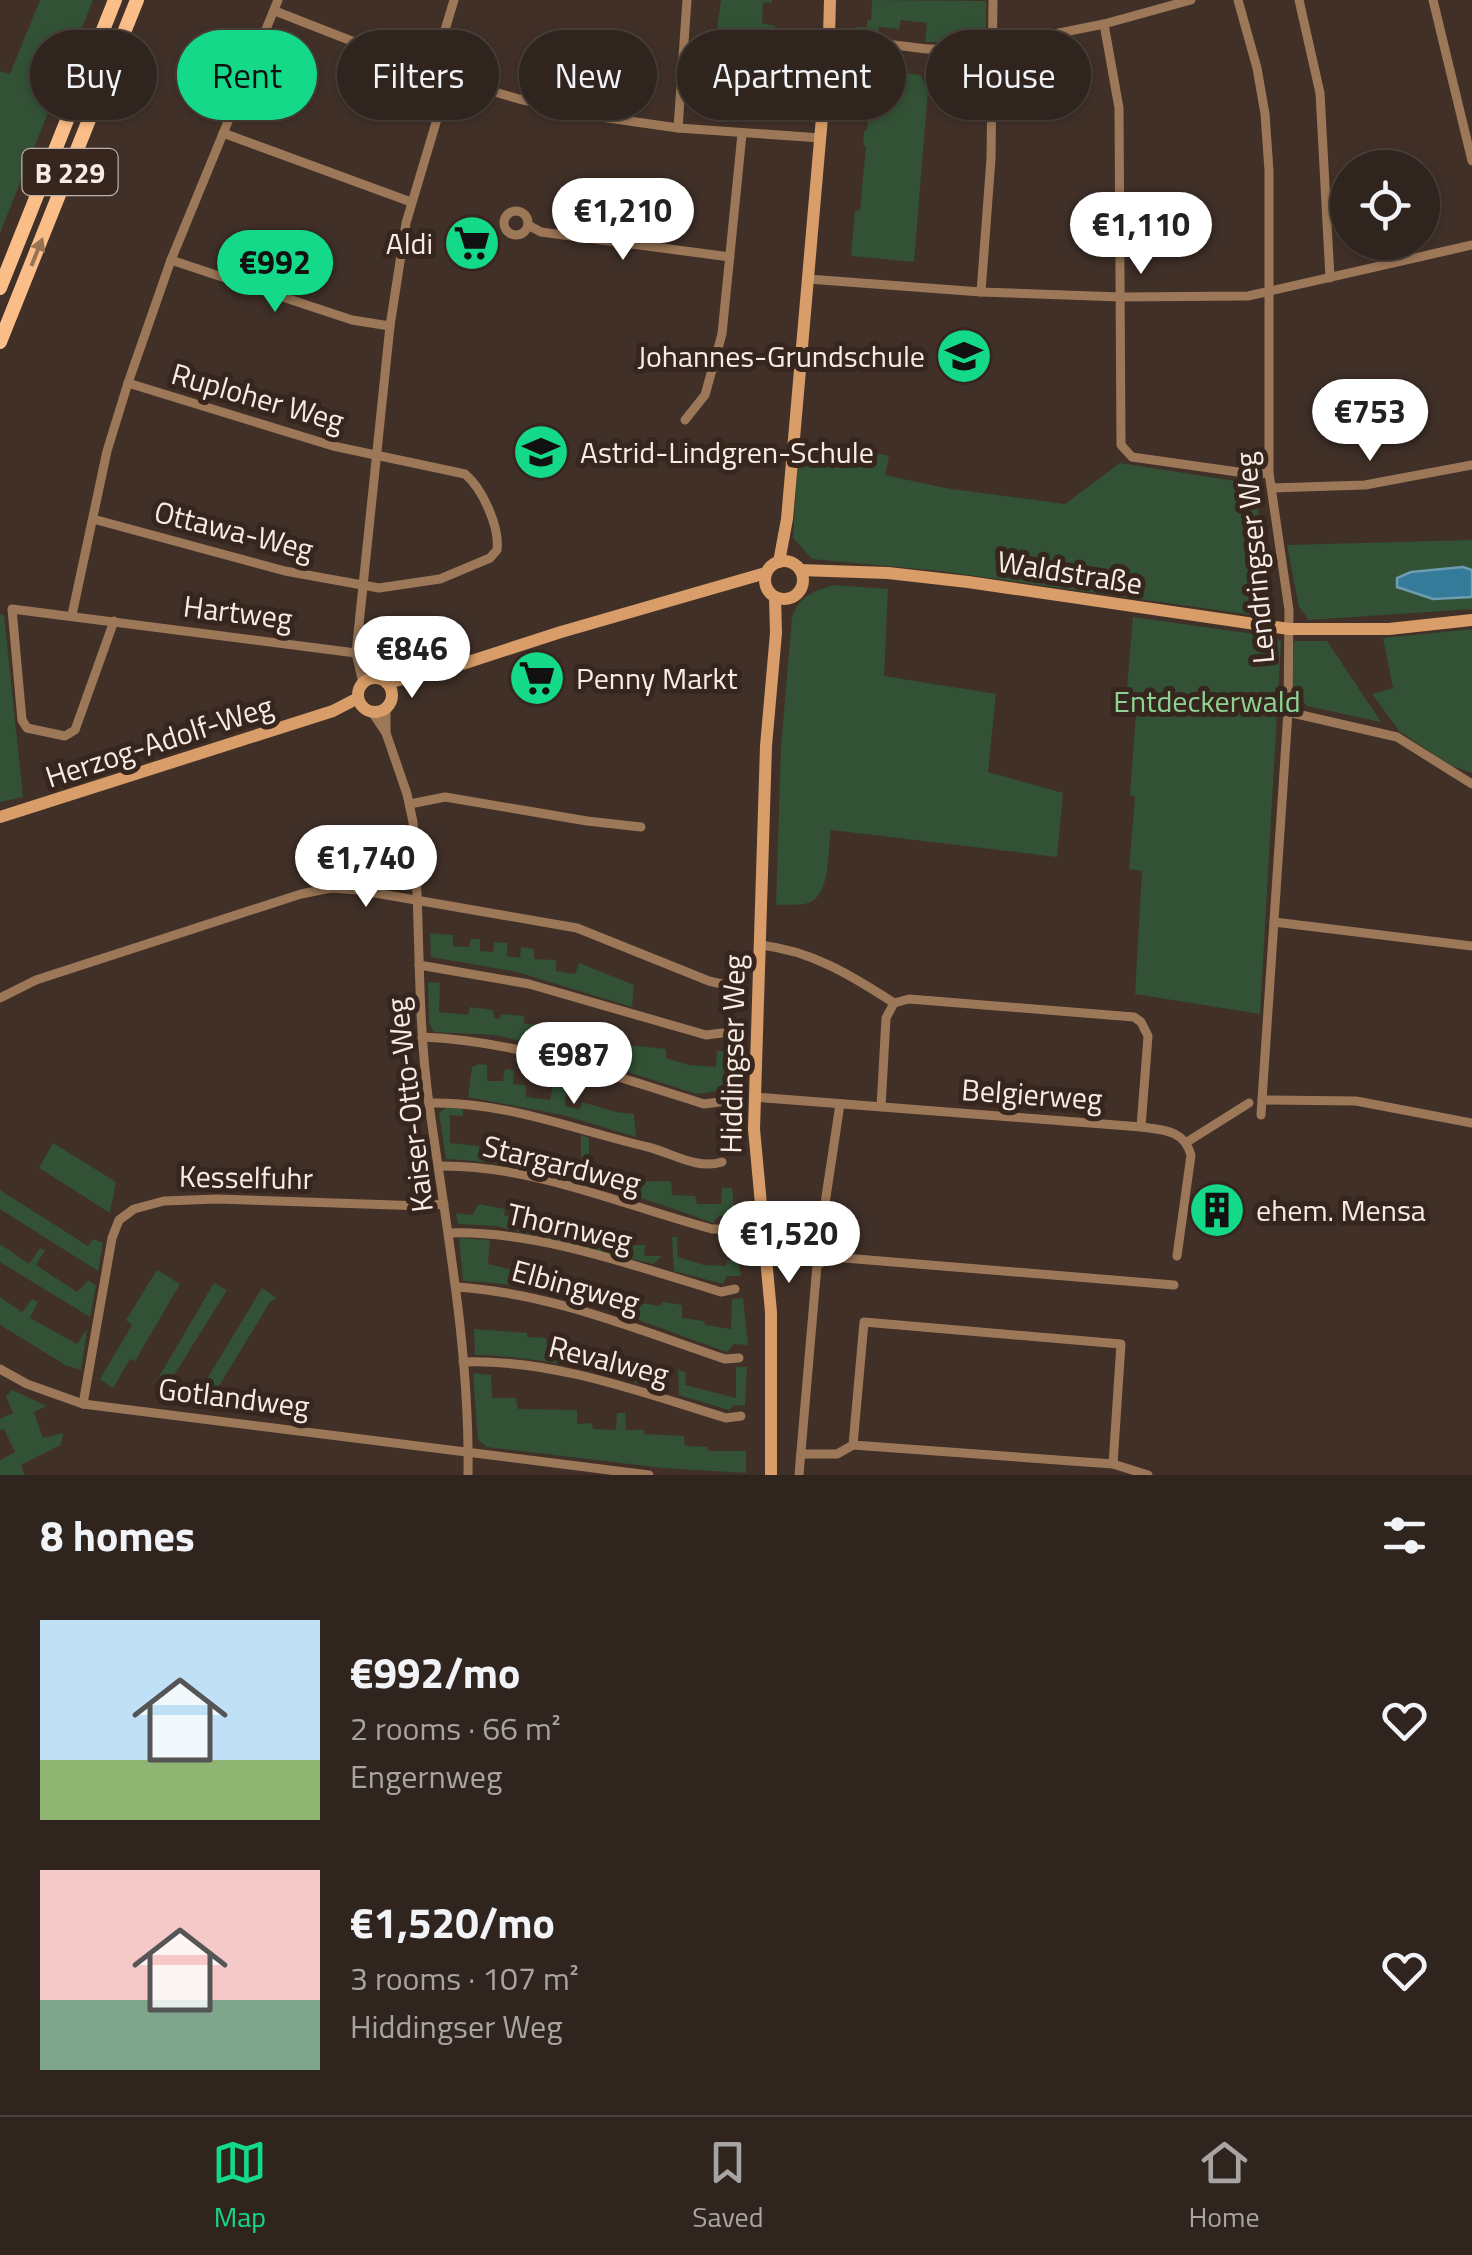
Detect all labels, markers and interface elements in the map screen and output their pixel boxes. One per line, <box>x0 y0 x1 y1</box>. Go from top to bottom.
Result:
chip: Buy <box>30 30 157 120</box>
chip: Rent <box>177 30 317 120</box>
chip: Filters <box>337 30 499 120</box>
chip: New <box>519 30 657 120</box>
chip: Apartment <box>677 30 906 120</box>
chip: House <box>926 30 1091 120</box>
road number: B 229 <box>22 149 118 195</box>
map controls <box>1330 150 1440 260</box>
button: locate <box>1330 150 1440 260</box>
pin: €1,210 <box>542 178 704 263</box>
text: €1,210 <box>574 186 672 234</box>
pin: €1,110 <box>1060 192 1222 277</box>
text: €1,110 <box>1092 200 1190 248</box>
supermarket icon: Aldi <box>442 213 502 273</box>
place label: Aldi <box>386 220 433 266</box>
pin: €992 <box>216 230 334 315</box>
one-way arrow <box>29 237 45 267</box>
text: €992 <box>239 238 311 286</box>
school or university icon: Johannes-Grundschule <box>934 326 994 386</box>
place label: Johannes-Grundschule <box>637 333 925 379</box>
street label: Ruploher Weg <box>166 350 350 444</box>
pin: €753 <box>1311 379 1429 464</box>
text: €753 <box>1334 387 1406 435</box>
school or university icon: Astrid-Lindgren-Schule <box>511 422 571 482</box>
place label: Astrid-Lindgren-Schule <box>580 429 874 475</box>
street label: Lendringser Weg <box>1222 450 1286 666</box>
street label: Ottawa-Weg <box>149 488 319 572</box>
street label: Waldstraße <box>994 538 1146 606</box>
street label: Hartweg <box>181 583 295 641</box>
pin: €846 <box>353 616 471 701</box>
text: €846 <box>376 624 448 672</box>
supermarket icon: Penny Markt <box>507 648 567 708</box>
place label: Penny Markt <box>576 655 738 701</box>
park label: Entdeckerwald <box>1113 678 1301 724</box>
street label: Herzog-Adolf-Weg <box>39 682 279 800</box>
pin: €1,740 <box>285 825 447 910</box>
text: €1,740 <box>317 833 415 881</box>
street label: Hiddingser Weg <box>707 954 757 1154</box>
street label: Kaiser-Otto-Weg <box>373 995 445 1215</box>
pin: €987 <box>515 1022 633 1107</box>
text: €987 <box>538 1030 610 1078</box>
street label: Belgierweg <box>960 1066 1104 1122</box>
street label: Stargardweg <box>478 1122 646 1206</box>
street label: Kesselfuhr <box>179 1153 313 1201</box>
building icon: ehem. Mensa <box>1187 1180 1247 1240</box>
place label: ehem. Mensa <box>1256 1187 1426 1233</box>
street label: Thornweg <box>503 1190 637 1264</box>
pin: €1,520 <box>708 1201 870 1286</box>
text: €1,520 <box>740 1209 838 1257</box>
street label: Elbingweg <box>507 1247 645 1325</box>
street label: Revalweg <box>544 1323 674 1397</box>
street label: Gotlandweg <box>156 1365 312 1429</box>
text: 8 homes <box>40 1503 195 1567</box>
icon: filters <box>1377 1508 1432 1563</box>
text: €992/mo <box>350 1640 520 1704</box>
icon: home <box>120 1660 240 1780</box>
icon: heart <box>1377 1693 1432 1748</box>
text: 2 rooms · 66 m² <box>350 1704 561 1752</box>
text: Engernweg <box>350 1752 502 1800</box>
text: €1,520/mo <box>350 1890 555 1954</box>
icon: home <box>120 1910 240 2030</box>
icon: heart <box>1377 1943 1432 1998</box>
text: 3 rooms · 107 m² <box>350 1954 579 2002</box>
text: Hiddingser Weg <box>350 2002 563 2050</box>
tab: Map <box>212 2135 267 2238</box>
tab: Saved <box>692 2135 764 2238</box>
tab: Home <box>1188 2135 1260 2238</box>

